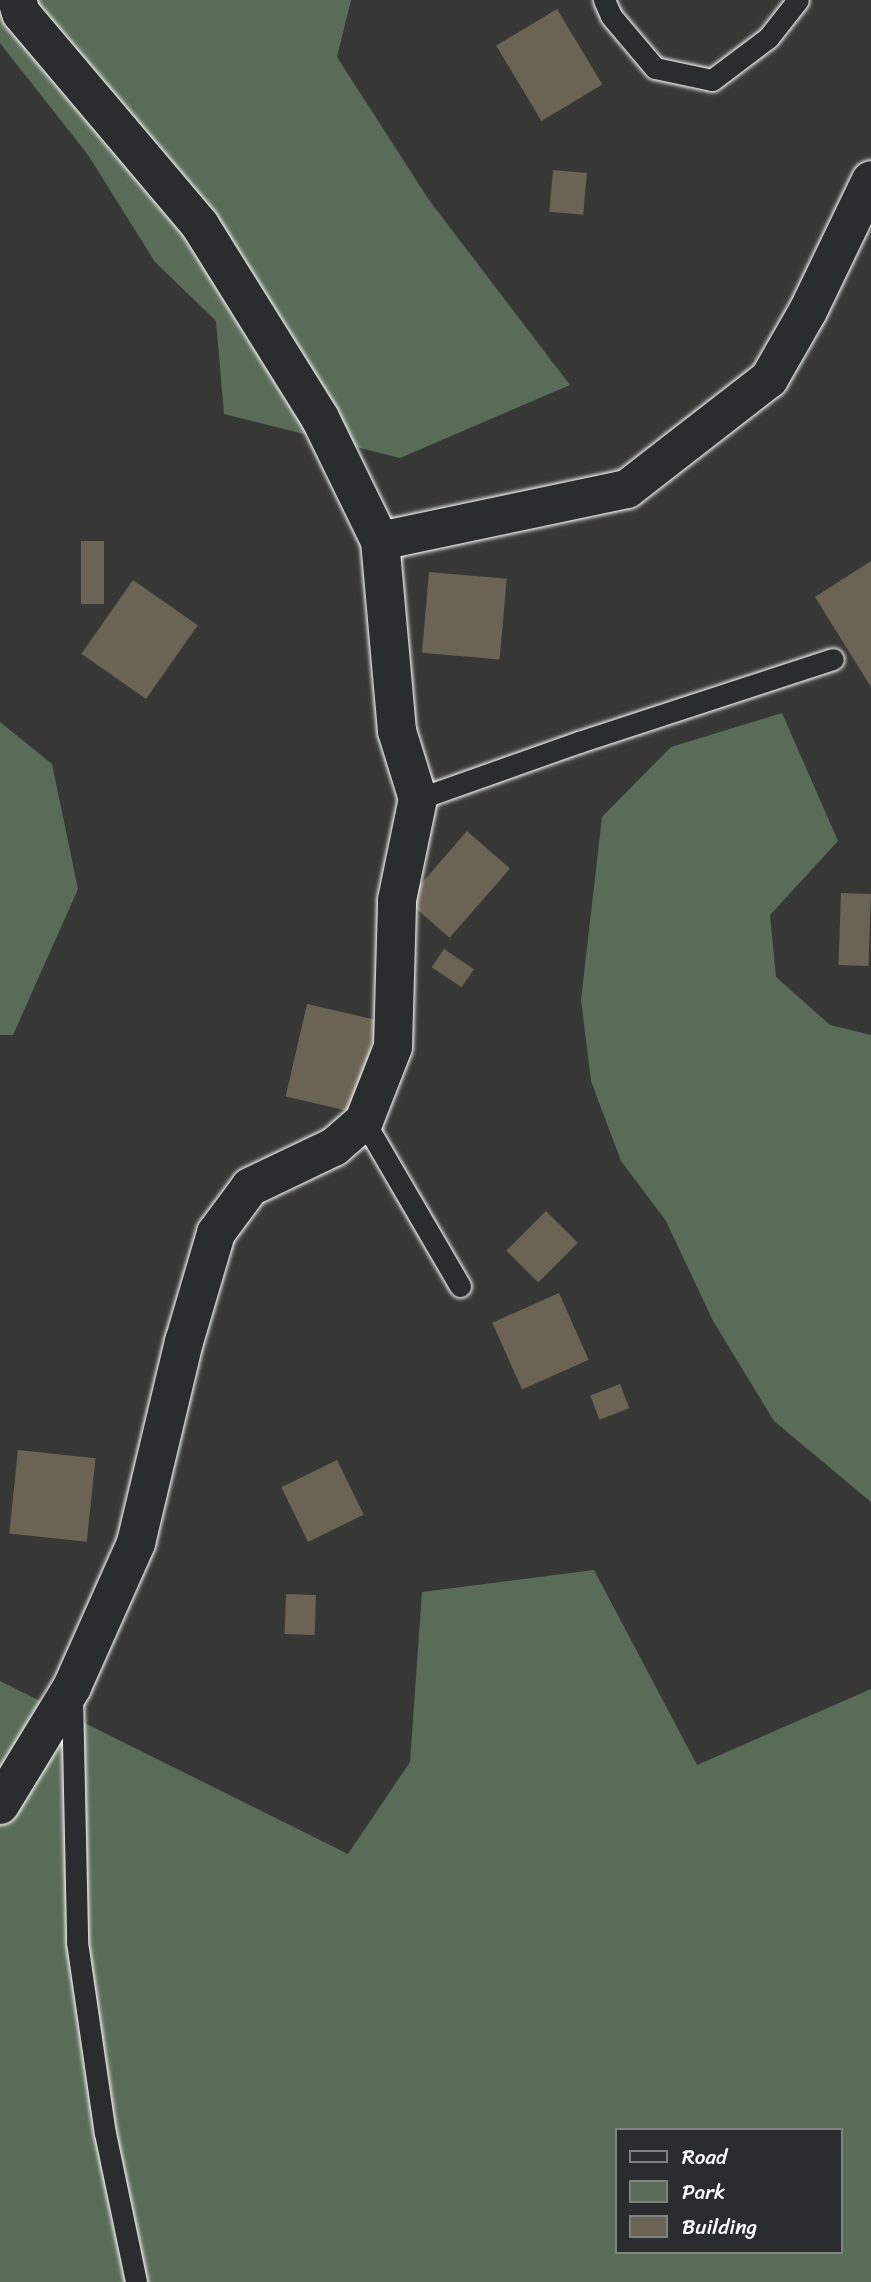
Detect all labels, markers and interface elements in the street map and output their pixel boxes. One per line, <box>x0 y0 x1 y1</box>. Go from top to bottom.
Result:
legend <box>616 2128 843 2254</box>
text: Road <box>682 2138 727 2176</box>
text: Park <box>682 2173 725 2211</box>
text: Building <box>682 2208 757 2246</box>

